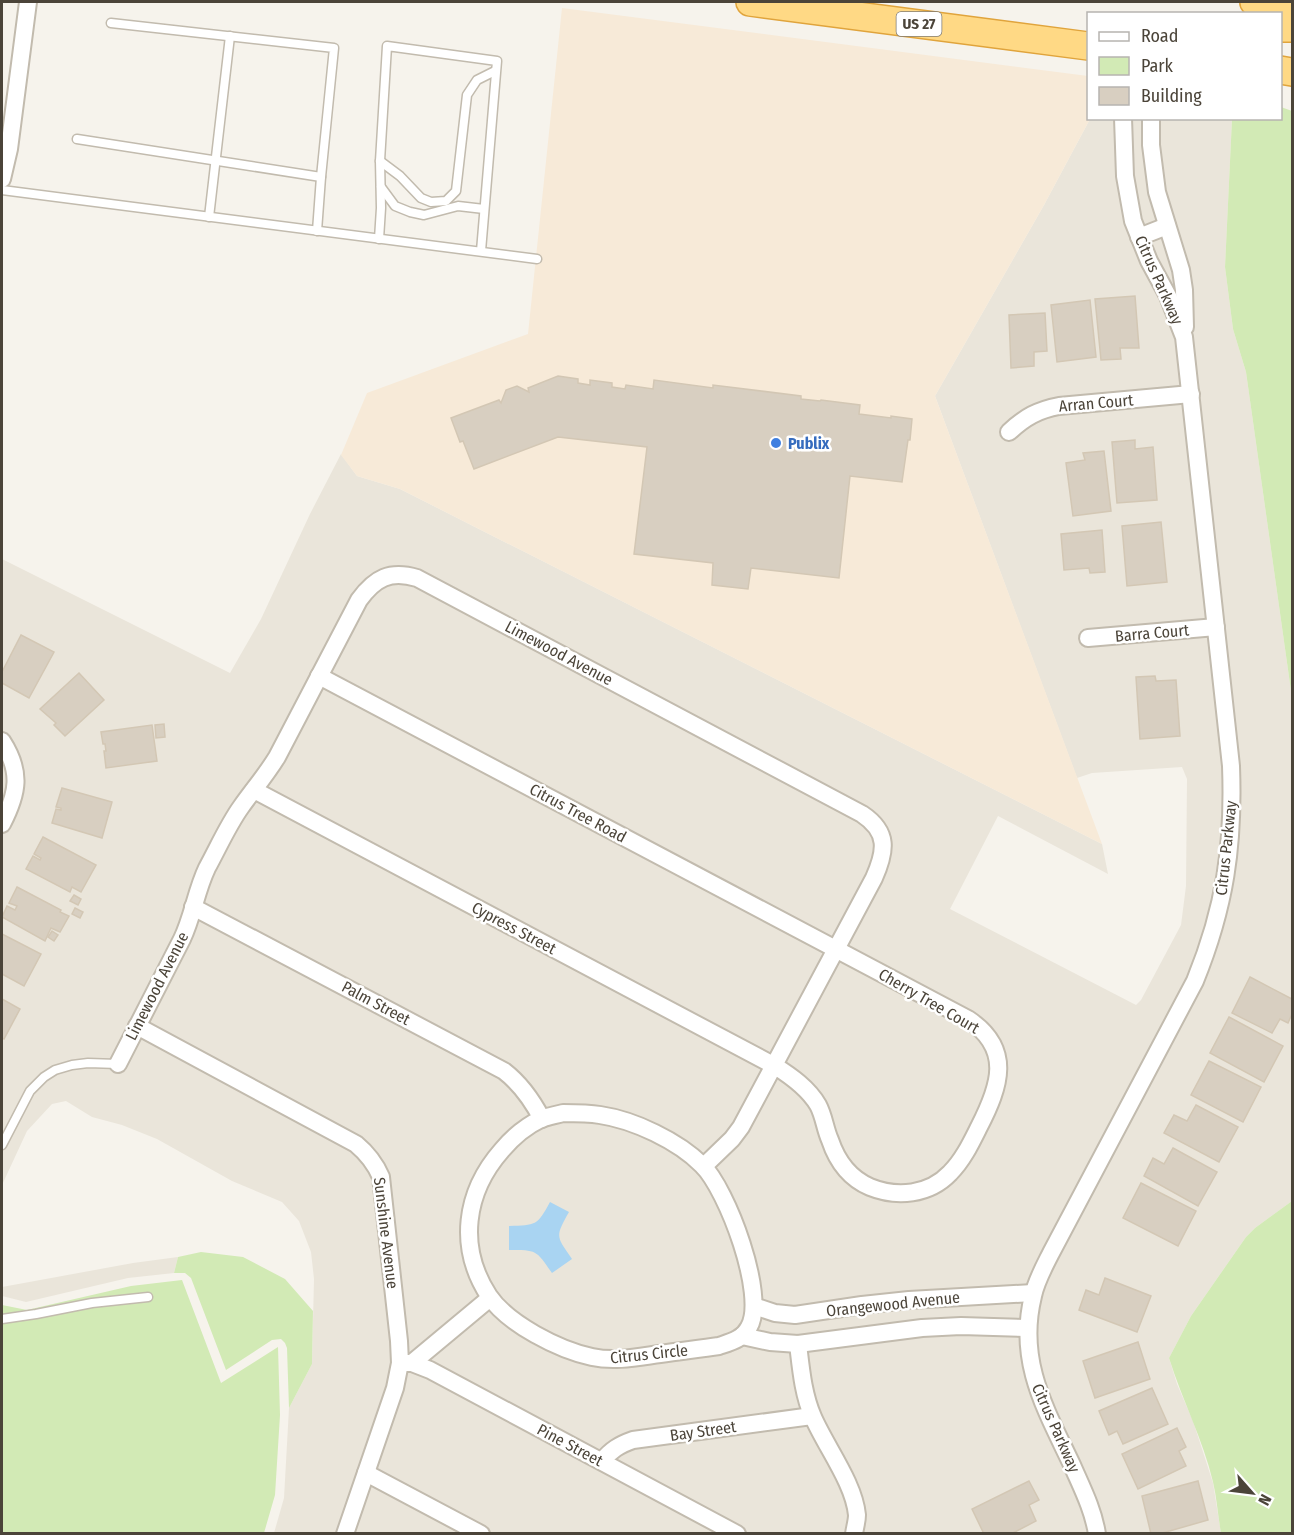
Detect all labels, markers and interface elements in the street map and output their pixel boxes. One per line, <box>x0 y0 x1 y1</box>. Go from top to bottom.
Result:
road number: US 27 <box>896 12 942 36</box>
legend <box>1087 12 1282 120</box>
text: Road <box>1141 25 1178 47</box>
text: Park <box>1141 55 1174 77</box>
text: Building <box>1141 85 1202 107</box>
street label: Citrus Parkway <box>1131 233 1187 328</box>
street label: Arran Court <box>1058 390 1135 416</box>
place label: Publix <box>788 434 830 453</box>
marker: Publix <box>769 436 783 450</box>
street label: Limewood Avenue <box>502 617 616 689</box>
street label: Barra Court <box>1114 620 1191 646</box>
street label: Citrus Tree Road <box>526 780 630 846</box>
street label: Citrus Parkway <box>1212 799 1241 896</box>
street label: Cypress Street <box>469 898 560 958</box>
street label: Limewood Avenue <box>122 929 193 1043</box>
street label: Cherry Tree Court <box>875 964 984 1038</box>
street label: Palm Street <box>338 977 414 1029</box>
street label: Sunshine Avenue <box>370 1176 402 1290</box>
street label: Orangewood Avenue <box>825 1288 961 1320</box>
street label: Citrus Circle <box>609 1340 689 1368</box>
street label: Citrus Parkway <box>1028 1381 1084 1476</box>
street label: Bay Street <box>669 1417 738 1445</box>
street label: Pine Street <box>534 1420 607 1471</box>
north arrow <box>1222 1463 1282 1523</box>
text: N <box>1254 1491 1275 1509</box>

